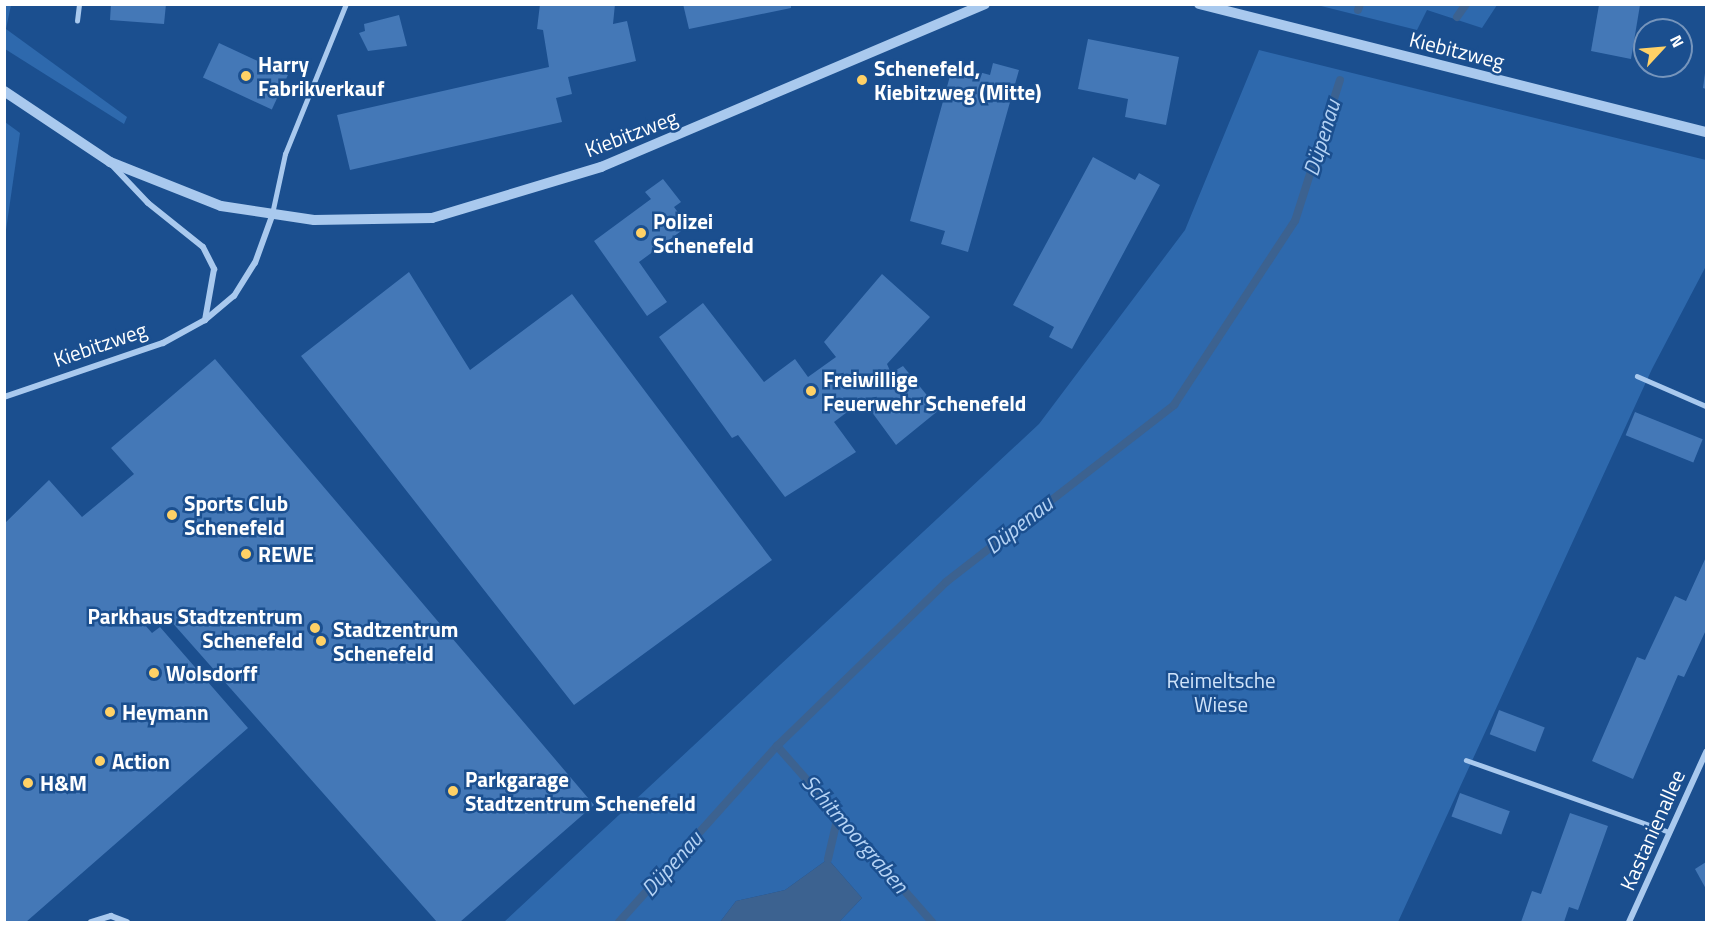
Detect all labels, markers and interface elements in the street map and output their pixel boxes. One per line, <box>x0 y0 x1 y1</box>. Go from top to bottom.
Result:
north arrow <box>1633 18 1693 78</box>
street label: Kiebitzweg <box>1407 26 1507 74</box>
text: N <box>1664 31 1691 51</box>
place label: Harry Fabrikverkauf <box>258 51 384 101</box>
place label: Schenefeld, Kiebitzweg (Mitte) <box>874 55 1041 105</box>
marker: Harry Fabrikverkauf <box>239 69 253 83</box>
marker: Schenefeld, Kiebitzweg (Mitte) <box>855 73 869 87</box>
water label: Düpenau <box>1298 97 1346 179</box>
street label: Kiebitzweg <box>581 104 681 162</box>
place label: Polizei Schenefeld <box>653 208 754 258</box>
marker: Polizei Schenefeld <box>634 226 648 240</box>
street label: Kiebitzweg <box>50 316 150 372</box>
place label: Freiwillige Feuerwehr Schenefeld <box>823 366 1026 416</box>
marker: Freiwillige Feuerwehr Schenefeld <box>804 384 818 398</box>
place label: Sports Club Schenefeld <box>184 490 288 540</box>
water label: Düpenau <box>980 490 1058 560</box>
marker: Sports Club Schenefeld <box>165 508 179 522</box>
place label: REWE <box>258 541 314 567</box>
marker: REWE <box>239 547 253 561</box>
place label: Parkhaus Stadtzentrum Schenefeld <box>87 603 303 653</box>
place label: Stadtzentrum Schenefeld <box>333 616 458 666</box>
marker: Parkhaus Stadtzentrum Schenefeld <box>308 621 322 635</box>
marker: Stadtzentrum Schenefeld <box>314 634 328 648</box>
place label: Wolsdorff <box>166 660 257 686</box>
marker: Wolsdorff <box>147 666 161 680</box>
park label: Reimeltsche Wiese <box>1166 667 1276 717</box>
place label: Heymann <box>122 699 209 725</box>
marker: Heymann <box>103 705 117 719</box>
place label: Action <box>112 748 170 774</box>
marker: Action <box>93 754 107 768</box>
place label: Parkgarage Stadtzentrum Schenefeld <box>465 766 696 816</box>
street label: Kastanienallee <box>1614 766 1690 894</box>
water label: Schitmoorgraben <box>796 769 914 899</box>
place label: H&M <box>40 770 87 796</box>
marker: H&M <box>21 776 35 790</box>
marker: Parkgarage Stadtzentrum Schenefeld <box>446 784 460 798</box>
water label: Düpenau <box>636 826 708 902</box>

